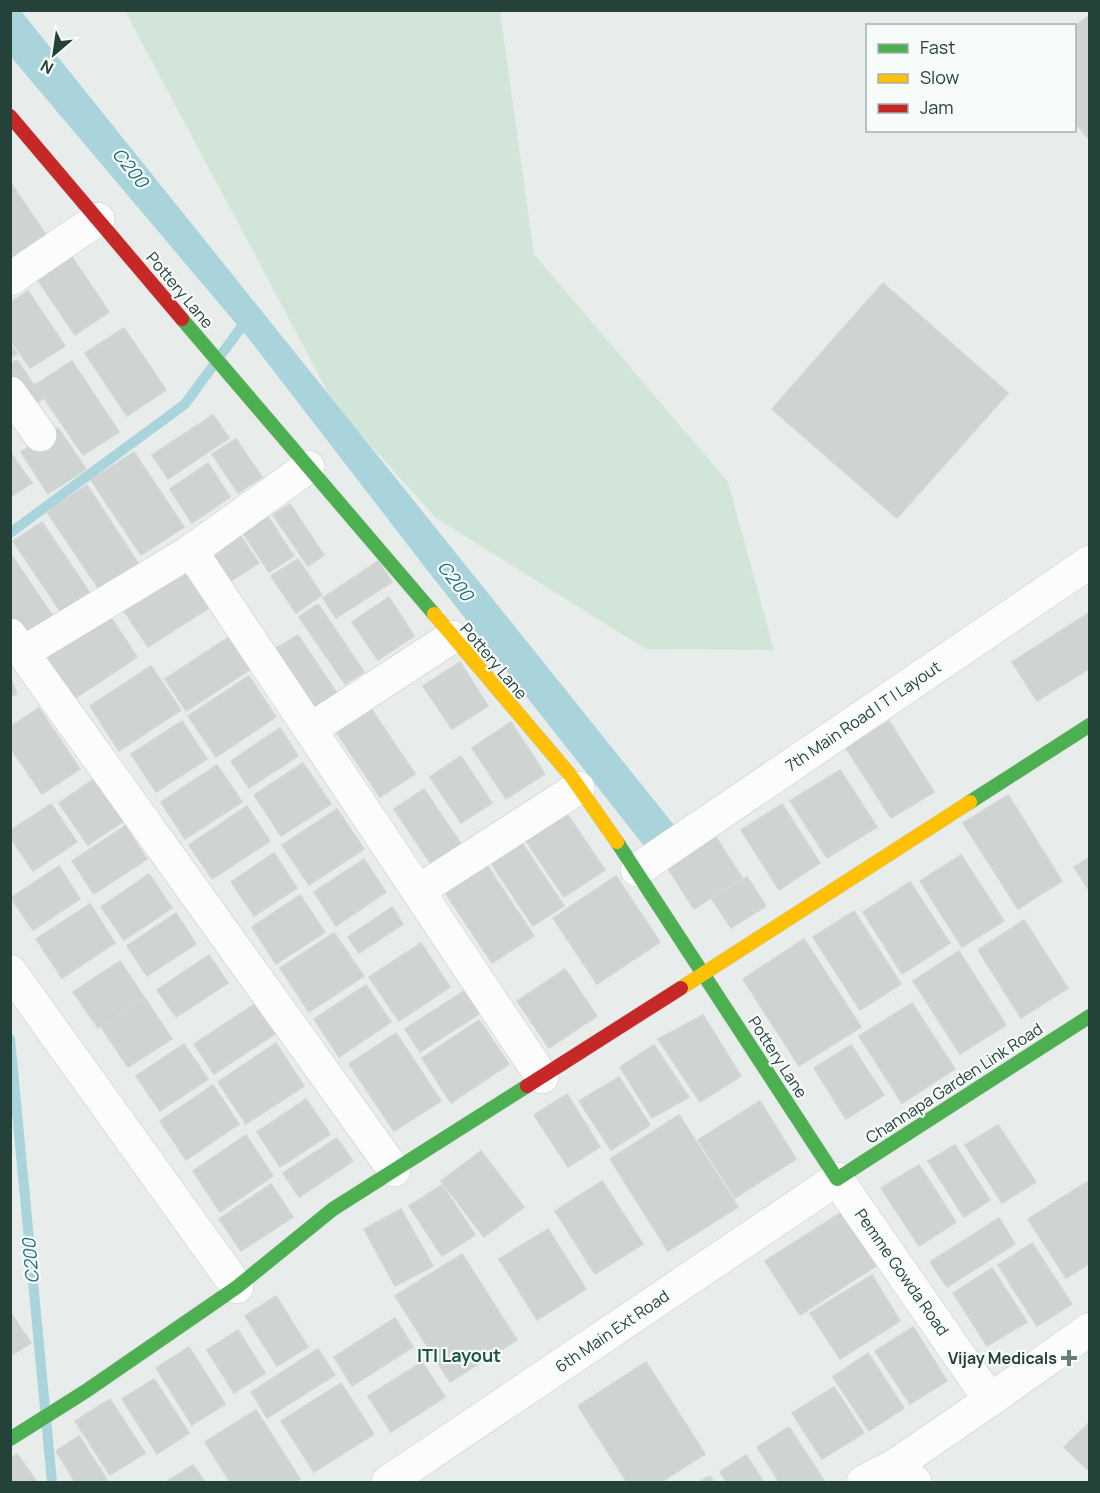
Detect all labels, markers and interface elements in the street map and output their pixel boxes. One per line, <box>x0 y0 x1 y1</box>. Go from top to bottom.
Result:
north arrow <box>24 24 84 84</box>
legend <box>866 24 1076 132</box>
text: Fast <box>920 35 955 59</box>
text: N <box>36 55 57 80</box>
text: Slow <box>920 65 960 89</box>
text: Jam <box>920 95 954 119</box>
water label: C200 <box>107 142 156 194</box>
street label: Pottery Lane <box>142 247 218 333</box>
water label: C200 <box>432 555 480 607</box>
street label: Pottery Lane <box>456 618 532 704</box>
street label: 7th Main Road I T I Layout <box>781 656 945 776</box>
street label: Pottery Lane <box>743 1012 813 1102</box>
street label: Channapa Garden Link Road <box>861 1017 1047 1149</box>
street label: Pemme Gowda Road <box>850 1204 954 1340</box>
water label: C200 <box>16 1236 44 1285</box>
street label: 6th Main Ext Road <box>551 1285 673 1377</box>
district label: ITI Layout <box>417 1343 501 1367</box>
place label: Vijay Medicals <box>948 1347 1057 1369</box>
marker: Vijay Medicals <box>1062 1351 1076 1365</box>

